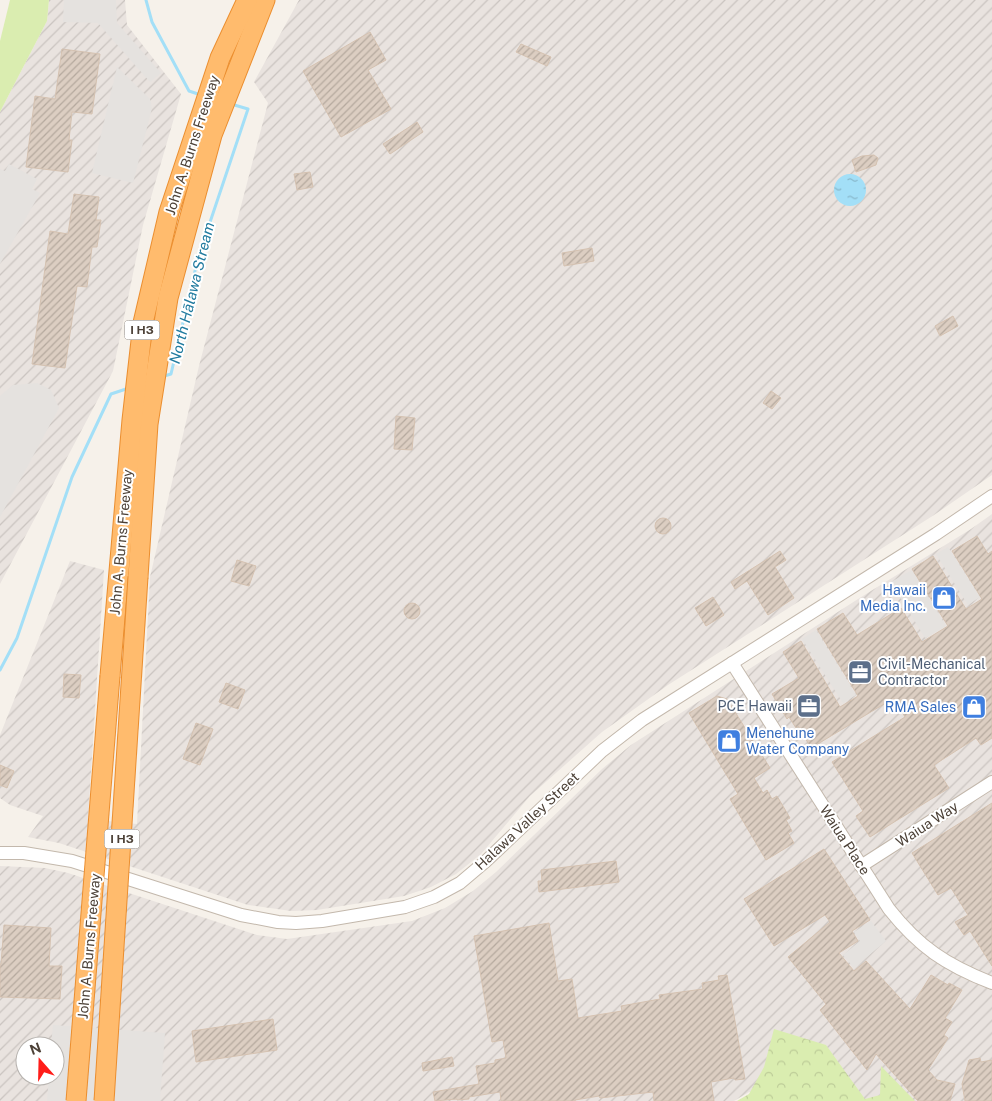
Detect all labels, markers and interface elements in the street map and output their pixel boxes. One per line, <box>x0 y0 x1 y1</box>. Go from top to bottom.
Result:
street label: John A. Burns Freeway <box>162 73 222 217</box>
water label: North Hālawa Stream <box>166 220 217 365</box>
road number: I H3 <box>124 320 160 340</box>
street label: John A. Burns Freeway <box>107 468 135 615</box>
place label: Hawaii Media Inc. <box>860 582 926 614</box>
shop icon: Hawaii Media Inc. <box>931 585 957 611</box>
place label: Civil-Mechanical Contractor <box>878 656 986 688</box>
office icon: Civil-Mechanical Contractor <box>847 659 873 685</box>
office icon: PCE Hawaii <box>796 693 822 719</box>
shop icon: RMA Sales <box>961 694 987 720</box>
place label: PCE Hawaii <box>718 698 792 714</box>
place label: RMA Sales <box>885 699 956 715</box>
place label: Menehune Water Company <box>746 725 850 757</box>
shop icon: Menehune Water Company <box>716 728 742 754</box>
street label: Halawa Valley Street <box>472 769 582 873</box>
street label: Waiua Way <box>893 798 961 850</box>
street label: Waiua Place <box>817 802 873 878</box>
road number: I H3 <box>104 830 140 849</box>
street label: John A. Burns Freeway <box>75 872 103 1019</box>
north arrow <box>15 1036 65 1086</box>
text: N <box>28 1039 43 1058</box>

